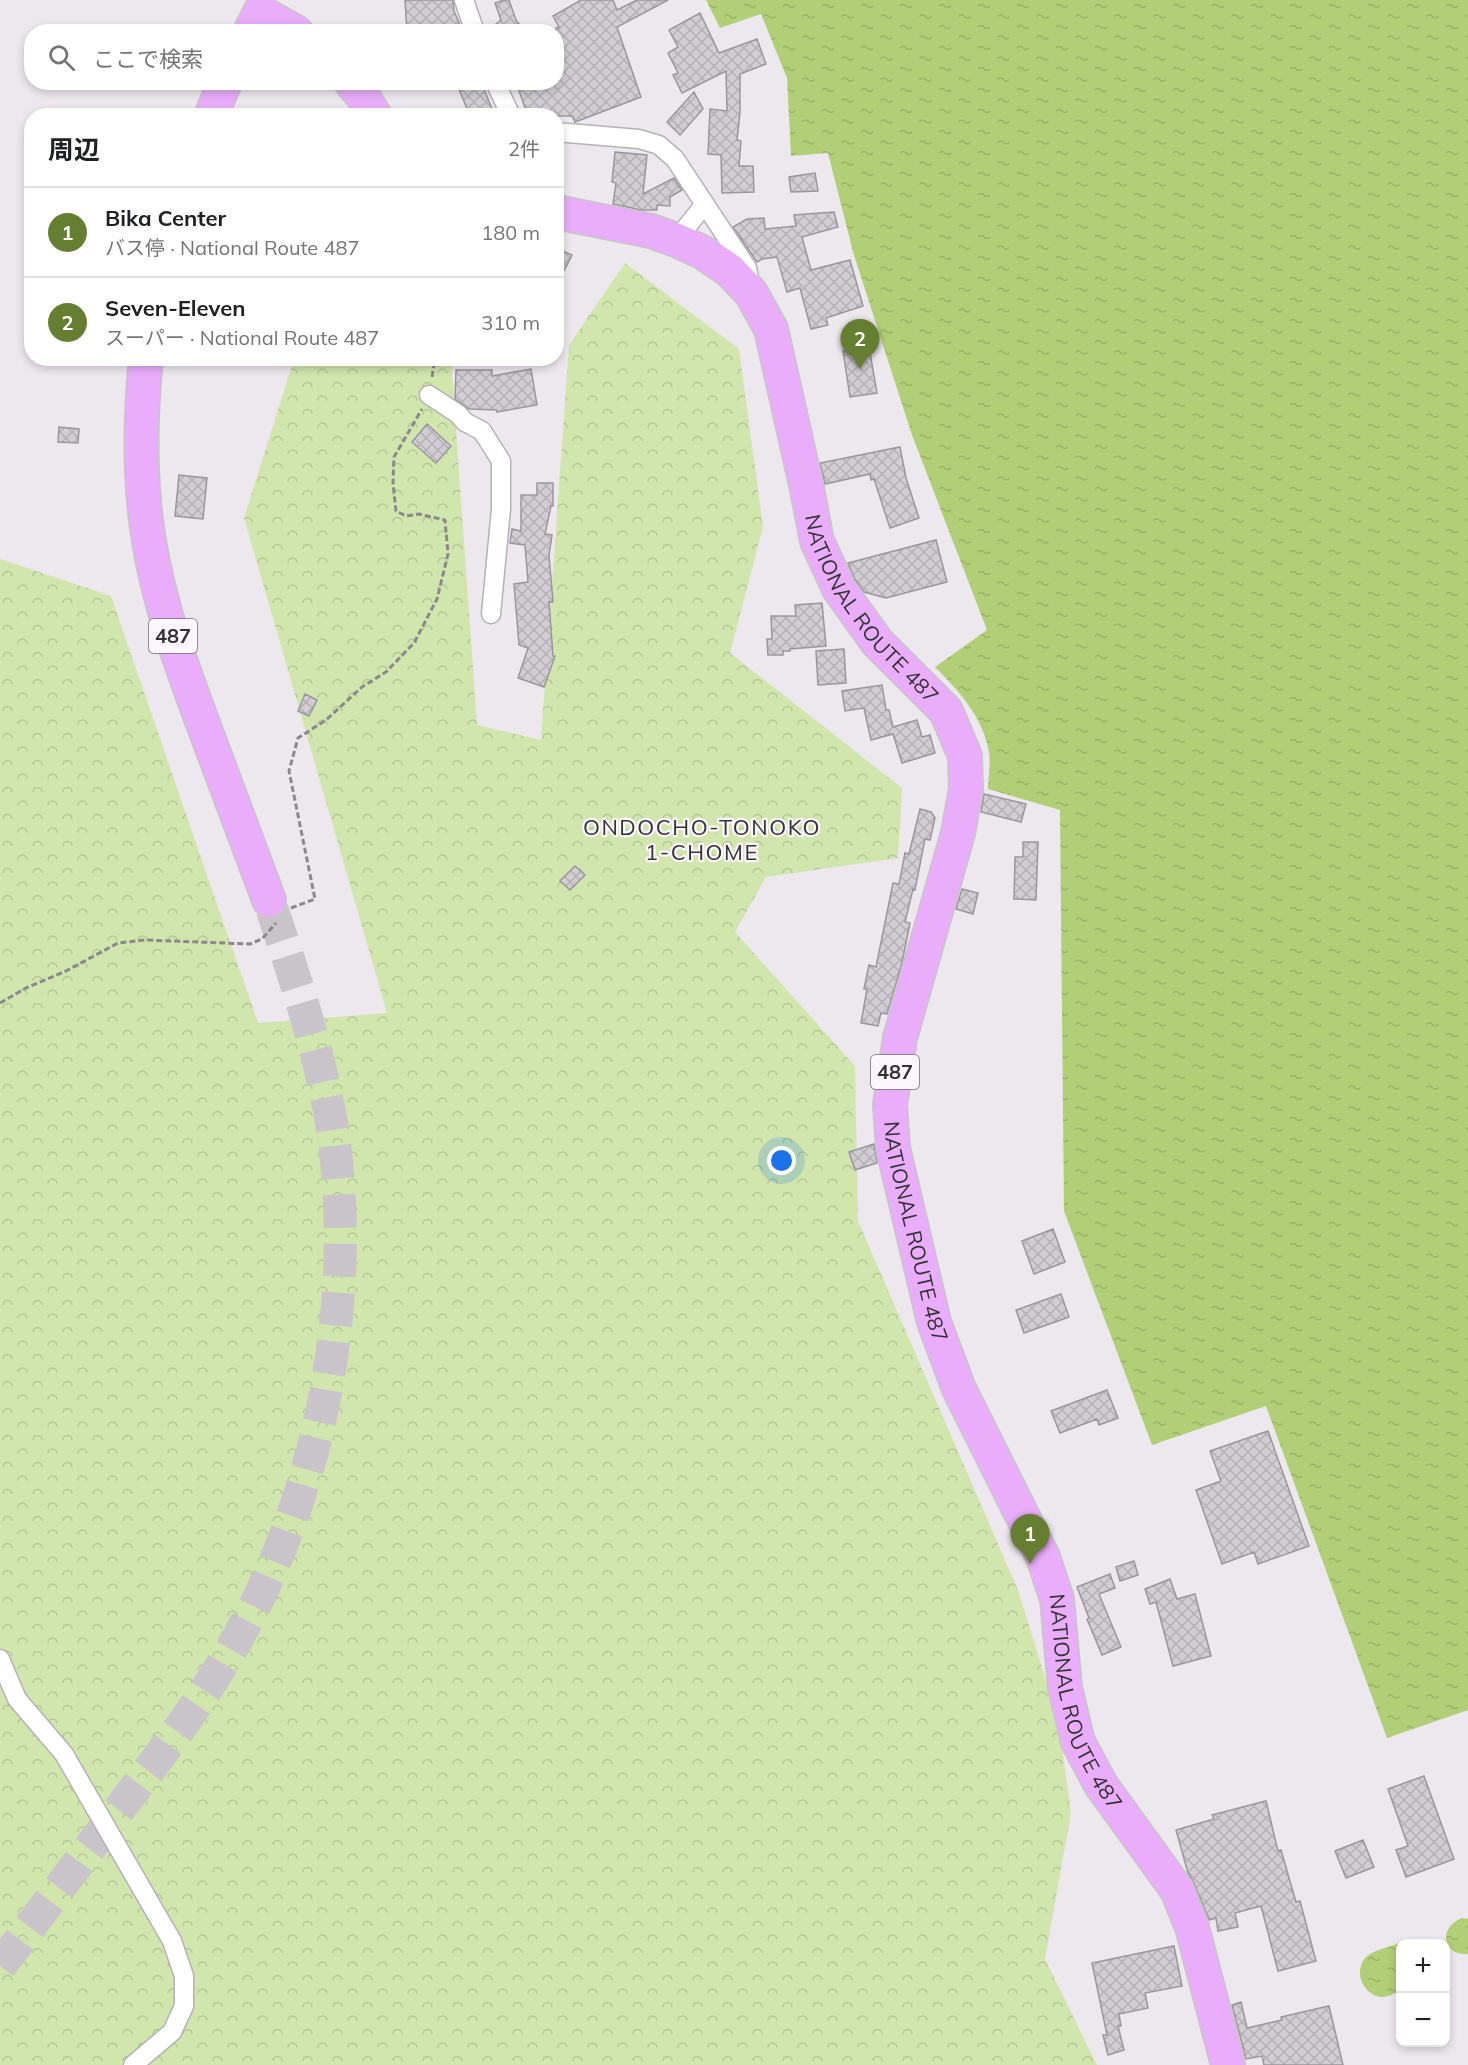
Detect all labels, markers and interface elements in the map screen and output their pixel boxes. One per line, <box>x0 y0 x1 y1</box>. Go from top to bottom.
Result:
search box <box>24 24 564 90</box>
icon: search <box>45 41 78 74</box>
text: ここで検索 <box>93 45 203 73</box>
text: 周辺 <box>48 133 100 166</box>
text: 2件 <box>508 136 540 161</box>
text: Bika Center <box>105 204 226 232</box>
text: 1 <box>62 220 74 245</box>
text: 180 m <box>481 220 540 245</box>
text: バス停 · National Route 487 <box>105 235 359 260</box>
text: Seven-Eleven <box>105 294 246 322</box>
text: 2 <box>62 310 74 335</box>
text: 310 m <box>481 310 540 335</box>
pin: 2 <box>840 320 880 369</box>
text: スーパー · National Route 487 <box>105 325 379 350</box>
street label: NATIONAL ROUTE 487 <box>800 512 945 708</box>
road number: 487 <box>149 619 197 653</box>
district label: ONDOCHO-TONOKO 1-CHOME <box>583 813 821 866</box>
road number: 487 <box>871 1055 919 1089</box>
street label: NATIONAL ROUTE 487 <box>879 1120 954 1346</box>
your location <box>767 1146 796 1175</box>
pin: 1 <box>1010 1514 1050 1564</box>
street label: NATIONAL ROUTE 487 <box>1045 1593 1128 1814</box>
map controls <box>1396 1939 1450 2047</box>
button: + <box>1396 1939 1450 1993</box>
button: − <box>1396 1993 1450 2047</box>

